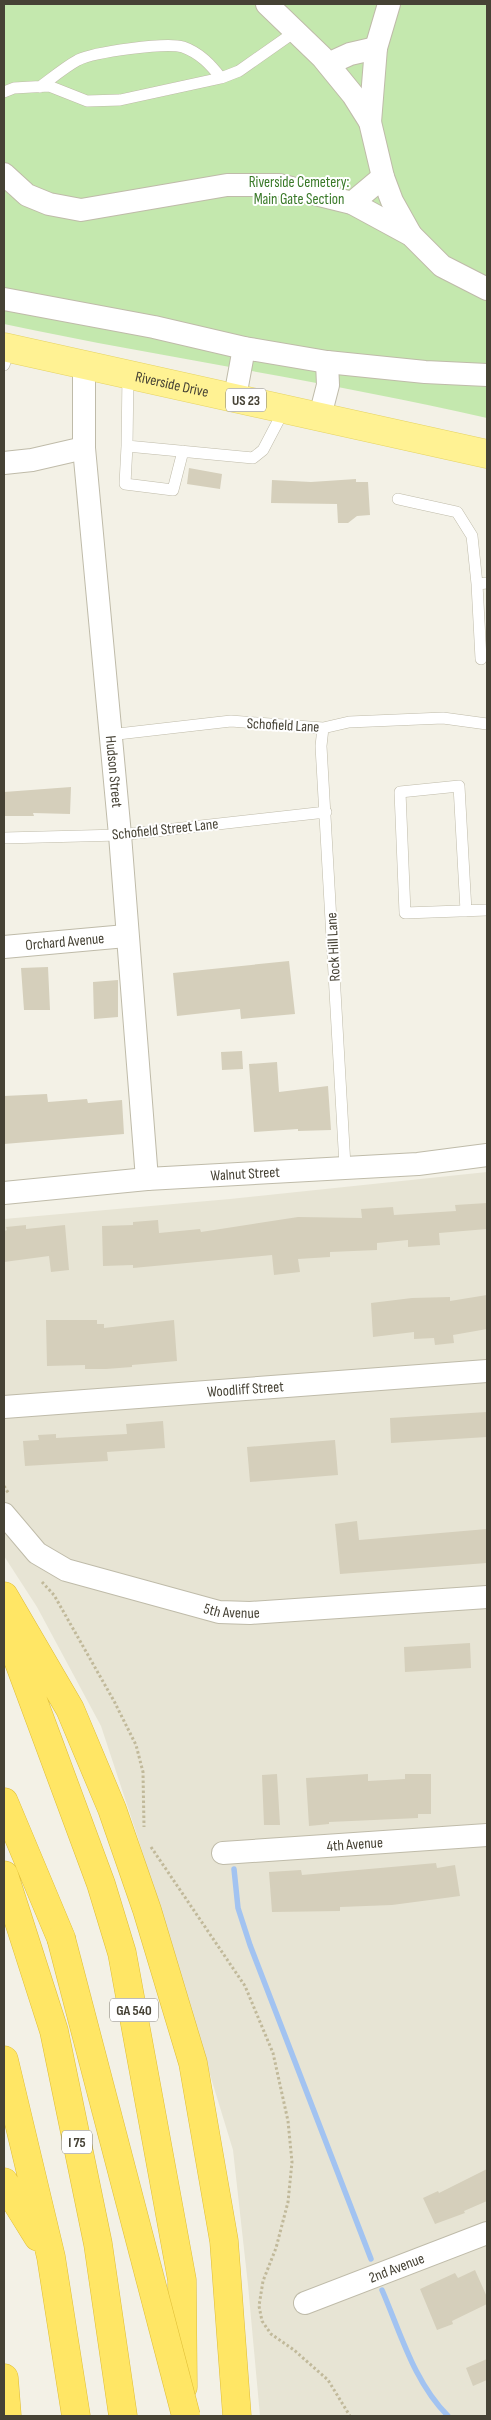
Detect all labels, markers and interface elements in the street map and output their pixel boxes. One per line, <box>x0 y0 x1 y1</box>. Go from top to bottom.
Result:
park label: Riverside Cemetery: Main Gate Section <box>249 173 350 209</box>
street label: Riverside Drive <box>133 367 210 402</box>
road number: US 23 <box>226 388 266 412</box>
street label: Schofield Lane <box>246 714 320 737</box>
street label: Hudson Street <box>101 735 126 809</box>
street label: Schofield Street Lane <box>111 814 219 845</box>
street label: Rock Hill Lane <box>322 912 345 982</box>
street label: Orchard Avenue <box>25 929 105 955</box>
street label: Walnut Street <box>210 1163 281 1185</box>
street label: Woodliff Street <box>206 1377 285 1402</box>
street label: 5th Avenue <box>201 1599 260 1623</box>
street label: 4th Avenue <box>326 1833 383 1856</box>
road number: GA 540 <box>110 1998 158 2022</box>
road number: I 75 <box>62 2130 92 2154</box>
street label: 2nd Avenue <box>366 2249 427 2288</box>

